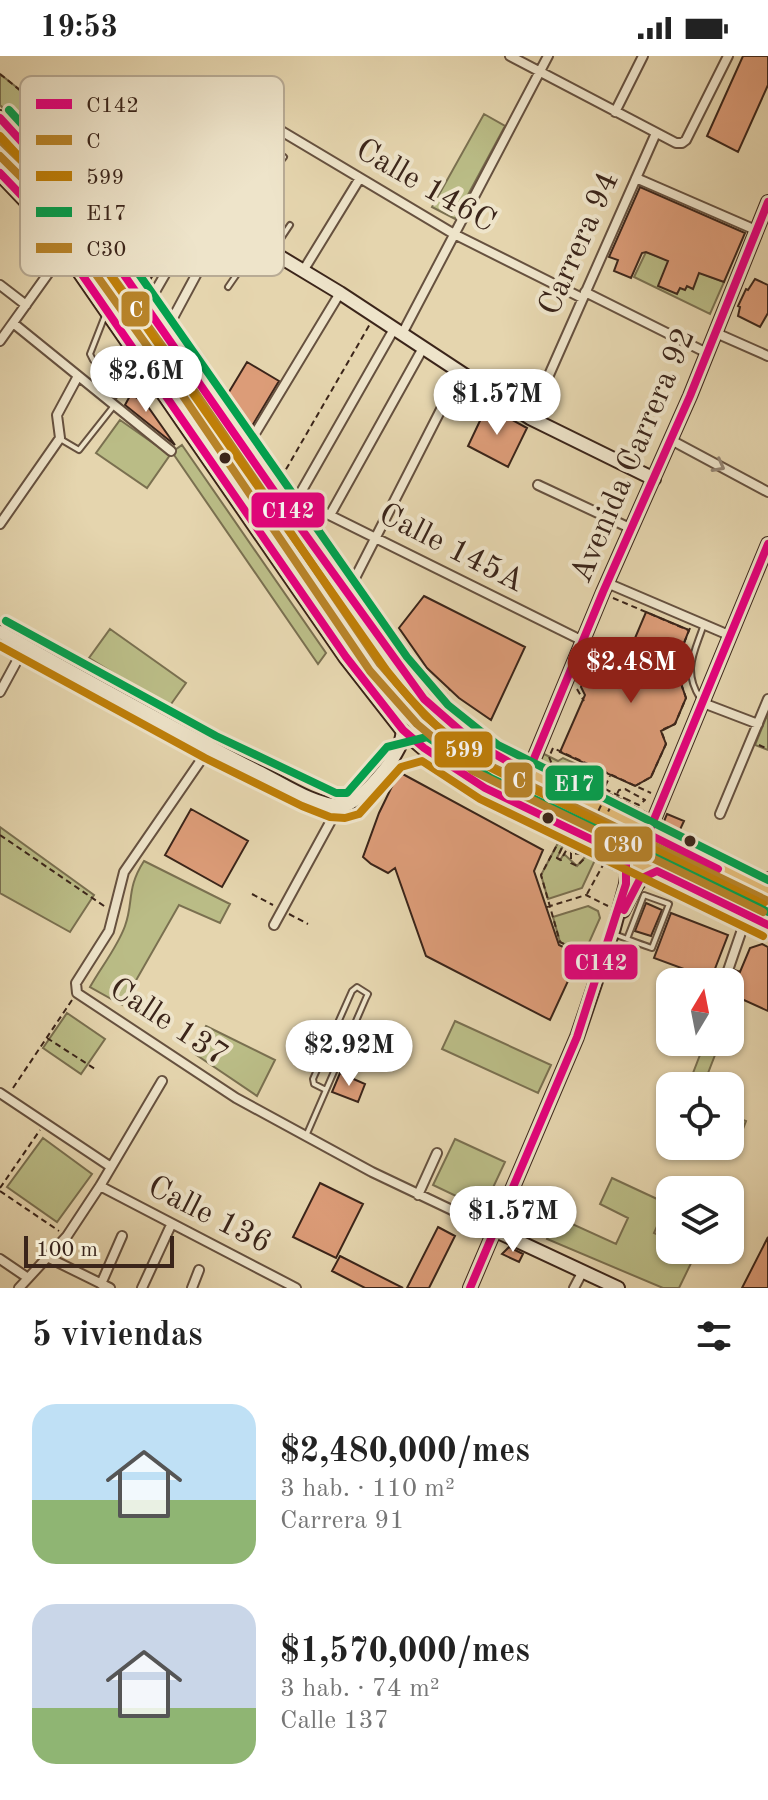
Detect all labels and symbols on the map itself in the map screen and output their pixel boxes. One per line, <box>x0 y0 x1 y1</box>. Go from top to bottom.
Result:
legend <box>20 76 284 276</box>
text: C142 <box>86 95 139 117</box>
text: C <box>86 131 101 153</box>
street label: Calle 146C <box>350 134 500 240</box>
text: 599 <box>86 167 124 189</box>
street label: Carrera 94 <box>534 168 626 320</box>
text: E17 <box>86 203 127 225</box>
text: C30 <box>86 239 126 261</box>
line badge: C <box>120 290 151 328</box>
text: C <box>129 300 143 322</box>
street label: Avenida Carrera 92 <box>566 324 702 588</box>
pin: $2.6M <box>90 346 202 414</box>
pin: $1.57M <box>432 369 562 437</box>
unlabelled marker <box>217 450 233 466</box>
one-way arrow <box>711 456 726 471</box>
line badge: C142 <box>250 491 326 529</box>
street label: Calle 145A <box>373 499 529 599</box>
text: C142 <box>262 501 314 523</box>
pin: $2.48M <box>566 637 696 705</box>
line badge: 599 <box>433 730 494 769</box>
text: 599 <box>445 740 483 762</box>
line badge: C <box>503 761 534 799</box>
line badge: E17 <box>544 764 605 802</box>
text: C <box>512 771 526 793</box>
text: E17 <box>554 774 594 796</box>
unlabelled marker <box>540 810 556 826</box>
line badge: C30 <box>593 825 654 863</box>
unlabelled marker <box>682 833 698 849</box>
text: C30 <box>603 835 643 857</box>
line badge: C142 <box>563 943 639 981</box>
text: C142 <box>575 953 627 975</box>
north arrow <box>656 968 744 1056</box>
street label: Calle 137 <box>103 973 233 1073</box>
pin: $2.92M <box>284 1020 414 1088</box>
street label: Calle 136 <box>142 1171 276 1261</box>
pin: $1.57M <box>448 1186 578 1254</box>
scale bar <box>24 1232 174 1268</box>

